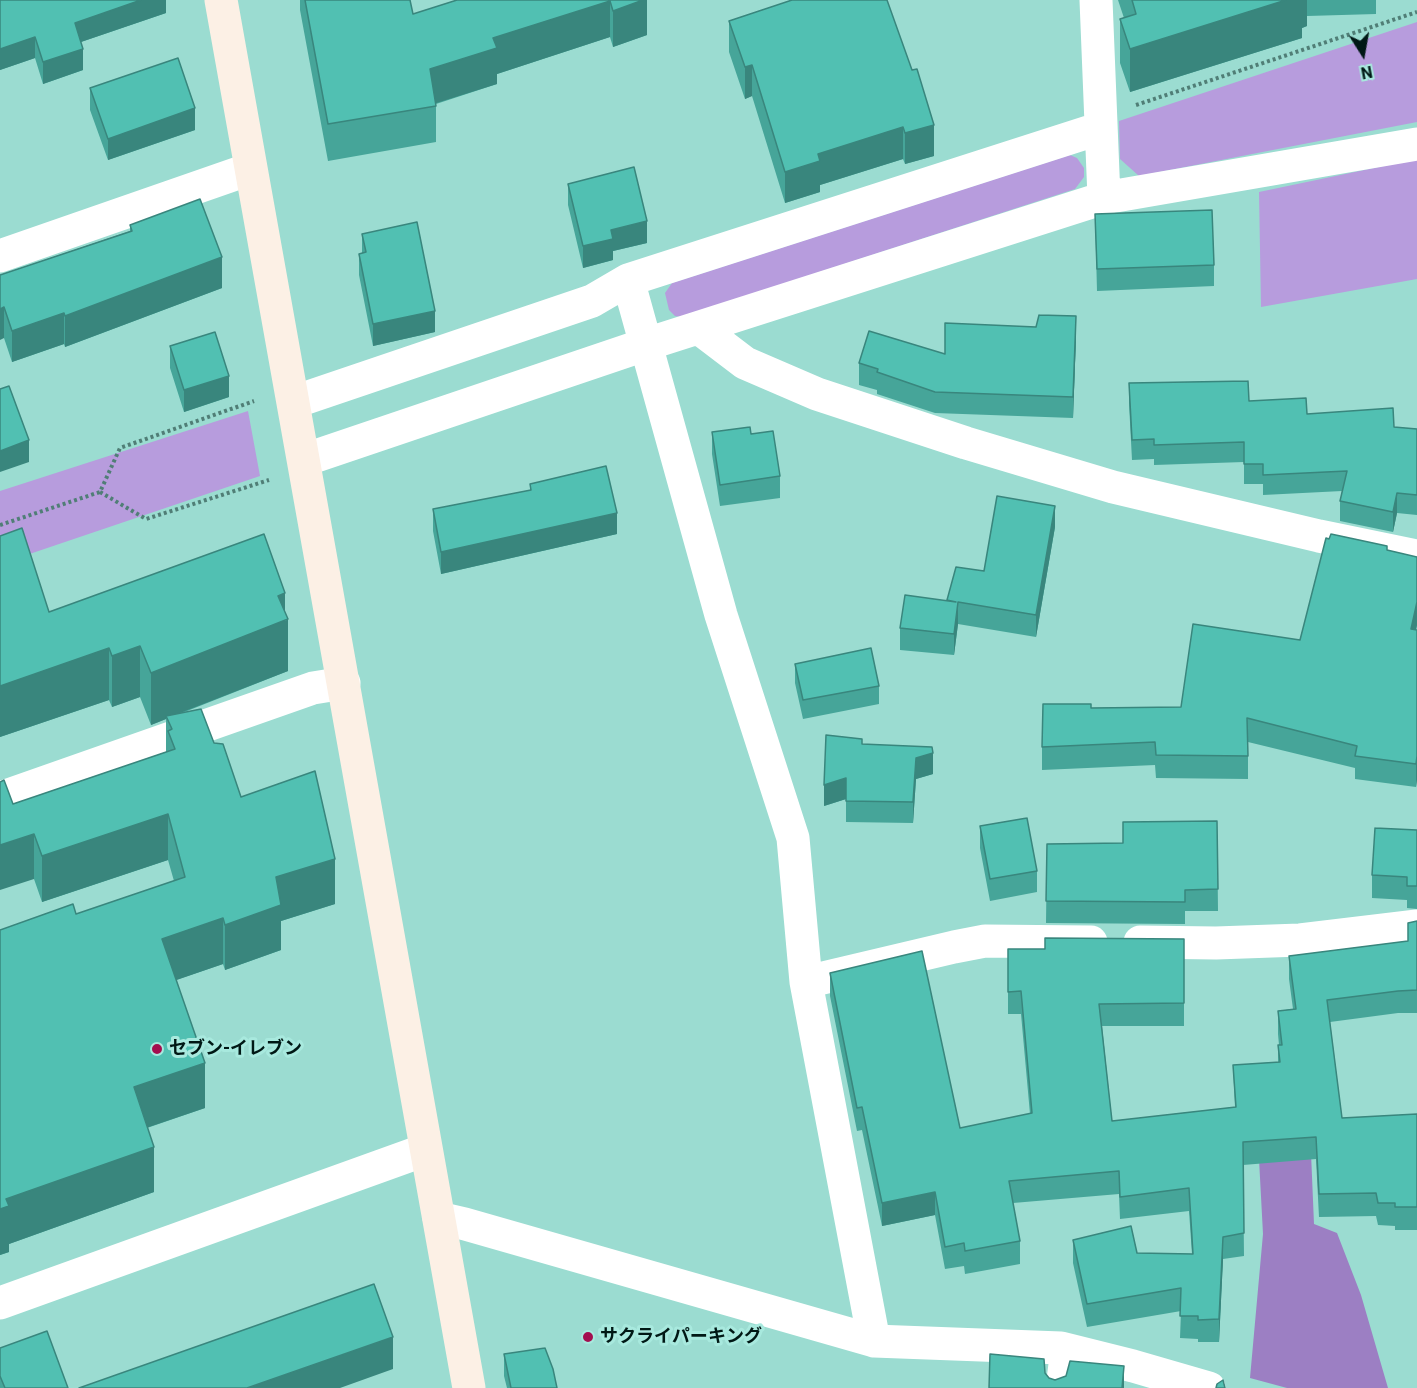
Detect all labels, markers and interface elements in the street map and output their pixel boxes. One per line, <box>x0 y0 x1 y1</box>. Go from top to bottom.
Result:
north arrow <box>1333 24 1393 84</box>
text: N <box>1359 62 1374 83</box>
place label: セブン-イレブン <box>169 1038 302 1060</box>
marker: セブン-イレブン <box>150 1042 164 1056</box>
place label: サクライパーキング <box>600 1326 762 1348</box>
marker: サクライパーキング <box>581 1330 595 1344</box>

